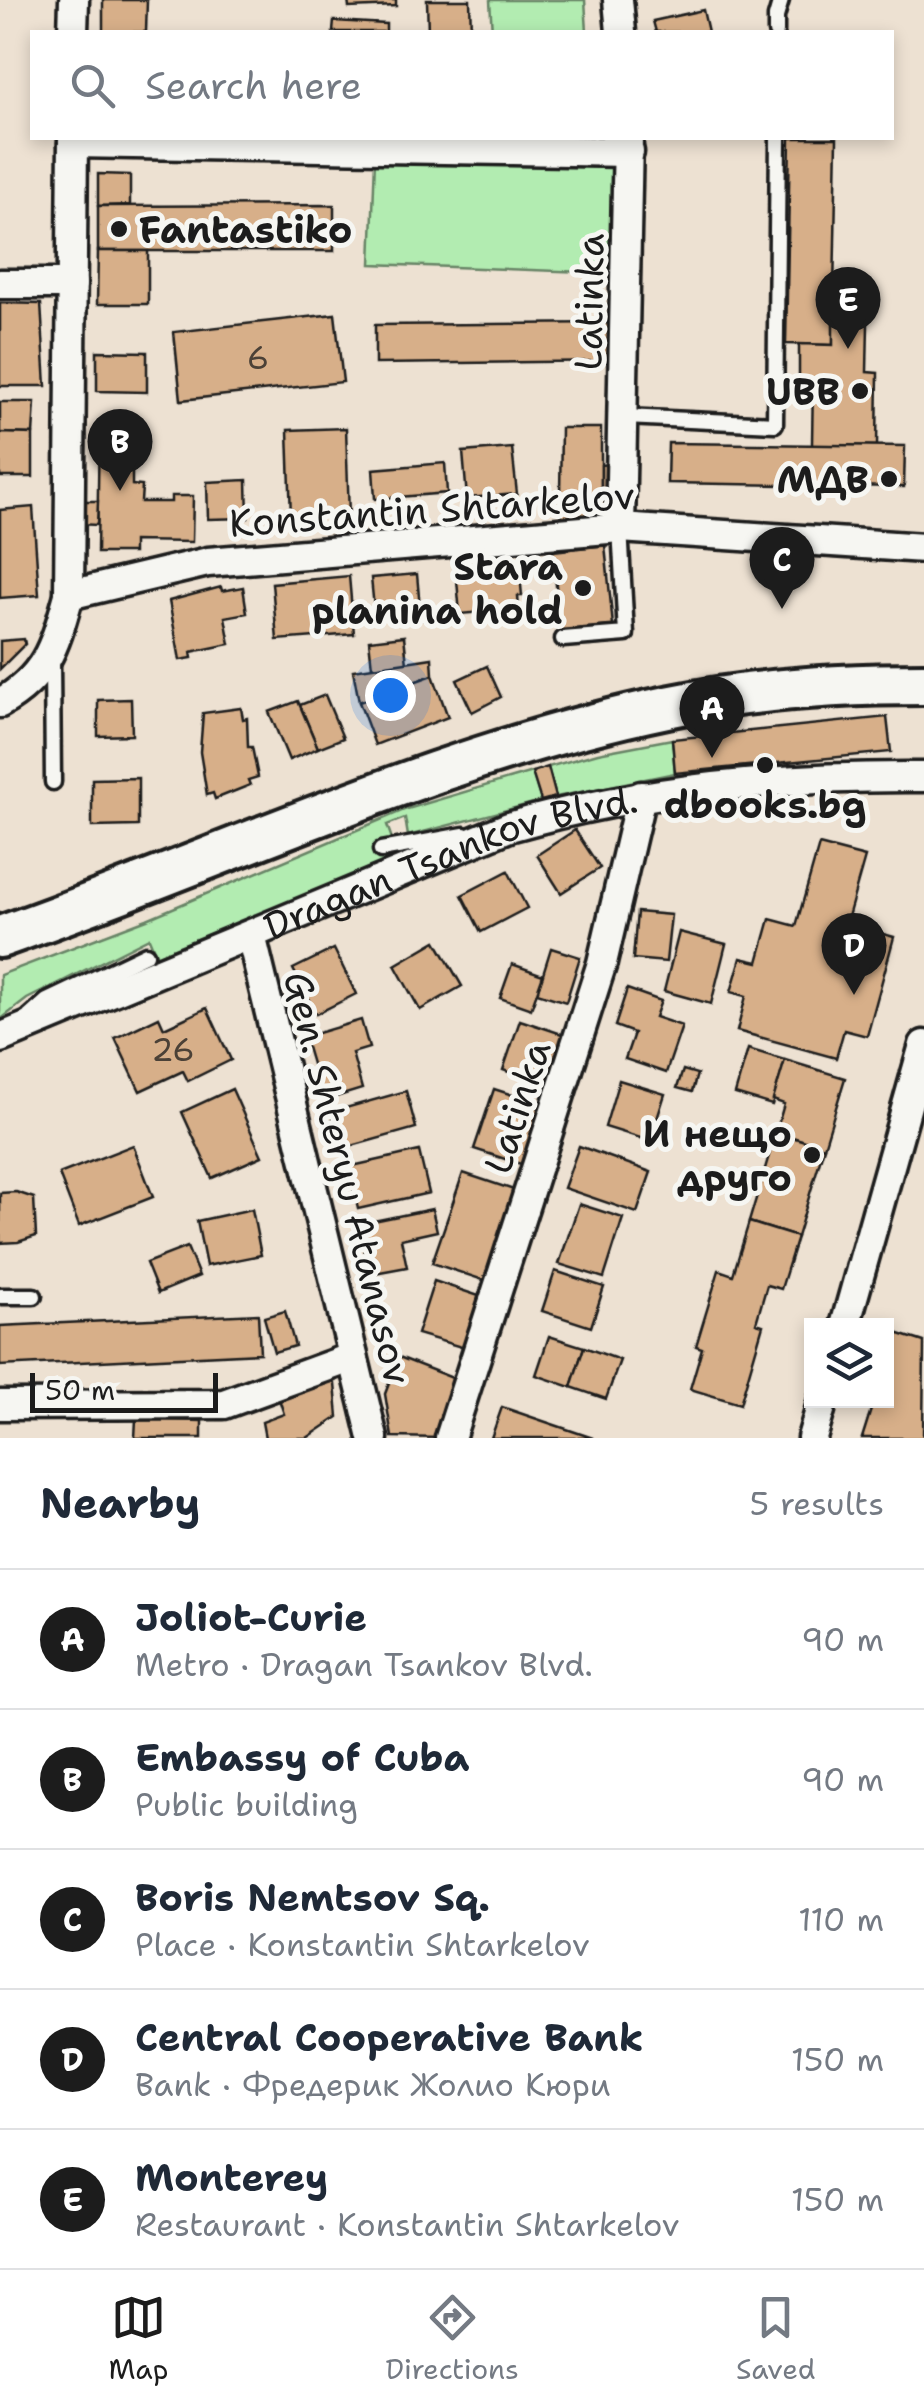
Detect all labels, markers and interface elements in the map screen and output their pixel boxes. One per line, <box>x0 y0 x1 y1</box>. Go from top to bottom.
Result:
search box <box>30 30 894 140</box>
icon: search <box>65 58 120 113</box>
text: Search here <box>145 60 362 111</box>
place label: Fantastiko <box>139 204 352 255</box>
marker: Fantastiko <box>108 218 130 240</box>
street label: Latinka <box>562 233 616 371</box>
pin: E <box>816 266 880 349</box>
house number: 6 <box>247 336 269 379</box>
place label: UBB <box>766 366 840 417</box>
marker: UBB <box>849 380 871 402</box>
pin: B <box>88 408 152 491</box>
place label: МДВ <box>776 454 869 505</box>
marker: МДВ <box>878 468 900 490</box>
street label: Konstantin Shtarkelov <box>227 469 637 549</box>
pin: C <box>750 526 814 609</box>
place label: Stara planina hold <box>312 541 563 636</box>
marker: Stara planina hold <box>572 577 594 599</box>
your location <box>365 670 416 721</box>
pin: A <box>680 676 744 758</box>
marker: dbooks.bg <box>754 754 776 776</box>
street label: Dragan Tsankov Blvd. <box>256 773 641 951</box>
place label: dbooks.bg <box>664 779 866 830</box>
pin: D <box>822 912 886 995</box>
street label: Gen. Shteryu Atanasov <box>272 966 424 1390</box>
house number: 26 <box>151 1028 195 1071</box>
street label: Latinka <box>472 1034 563 1180</box>
place label: И нещо друго <box>643 1108 792 1203</box>
marker: И нещо друго <box>801 1144 823 1166</box>
map controls <box>804 1318 894 1408</box>
button: layers <box>804 1318 894 1408</box>
scale bar <box>30 1368 218 1412</box>
text: 50 m <box>45 1371 115 1409</box>
text: Nearby <box>40 1475 200 1531</box>
text: 5 results <box>749 1482 884 1525</box>
text: Joliot-Curie <box>135 1592 367 1643</box>
text: A <box>60 1618 85 1661</box>
text: 90 m <box>801 1618 884 1661</box>
text: Metro · Dragan Tsankov Blvd. <box>135 1643 593 1686</box>
text: Embassy of Cuba <box>135 1732 469 1783</box>
text: B <box>63 1758 82 1801</box>
text: 90 m <box>801 1758 884 1801</box>
text: Public building <box>135 1783 358 1826</box>
text: Boris Nemtsov Sq. <box>135 1872 490 1923</box>
text: C <box>63 1898 82 1941</box>
text: 110 m <box>798 1898 884 1941</box>
text: Place · Konstantin Shtarkelov <box>135 1923 590 1966</box>
text: Central Cooperative Bank <box>135 2012 643 2063</box>
text: D <box>61 2038 84 2081</box>
text: 150 m <box>791 2038 884 2081</box>
text: Bank · Фредерик Жолио Кюри <box>135 2063 611 2106</box>
text: Monterey <box>135 2152 328 2203</box>
text: E <box>62 2178 83 2221</box>
text: 150 m <box>791 2178 884 2221</box>
text: Restaurant · Konstantin Shtarkelov <box>135 2203 680 2246</box>
tab: Map <box>109 2290 168 2388</box>
tab: Directions <box>385 2290 519 2388</box>
tab: Saved <box>736 2290 815 2388</box>

